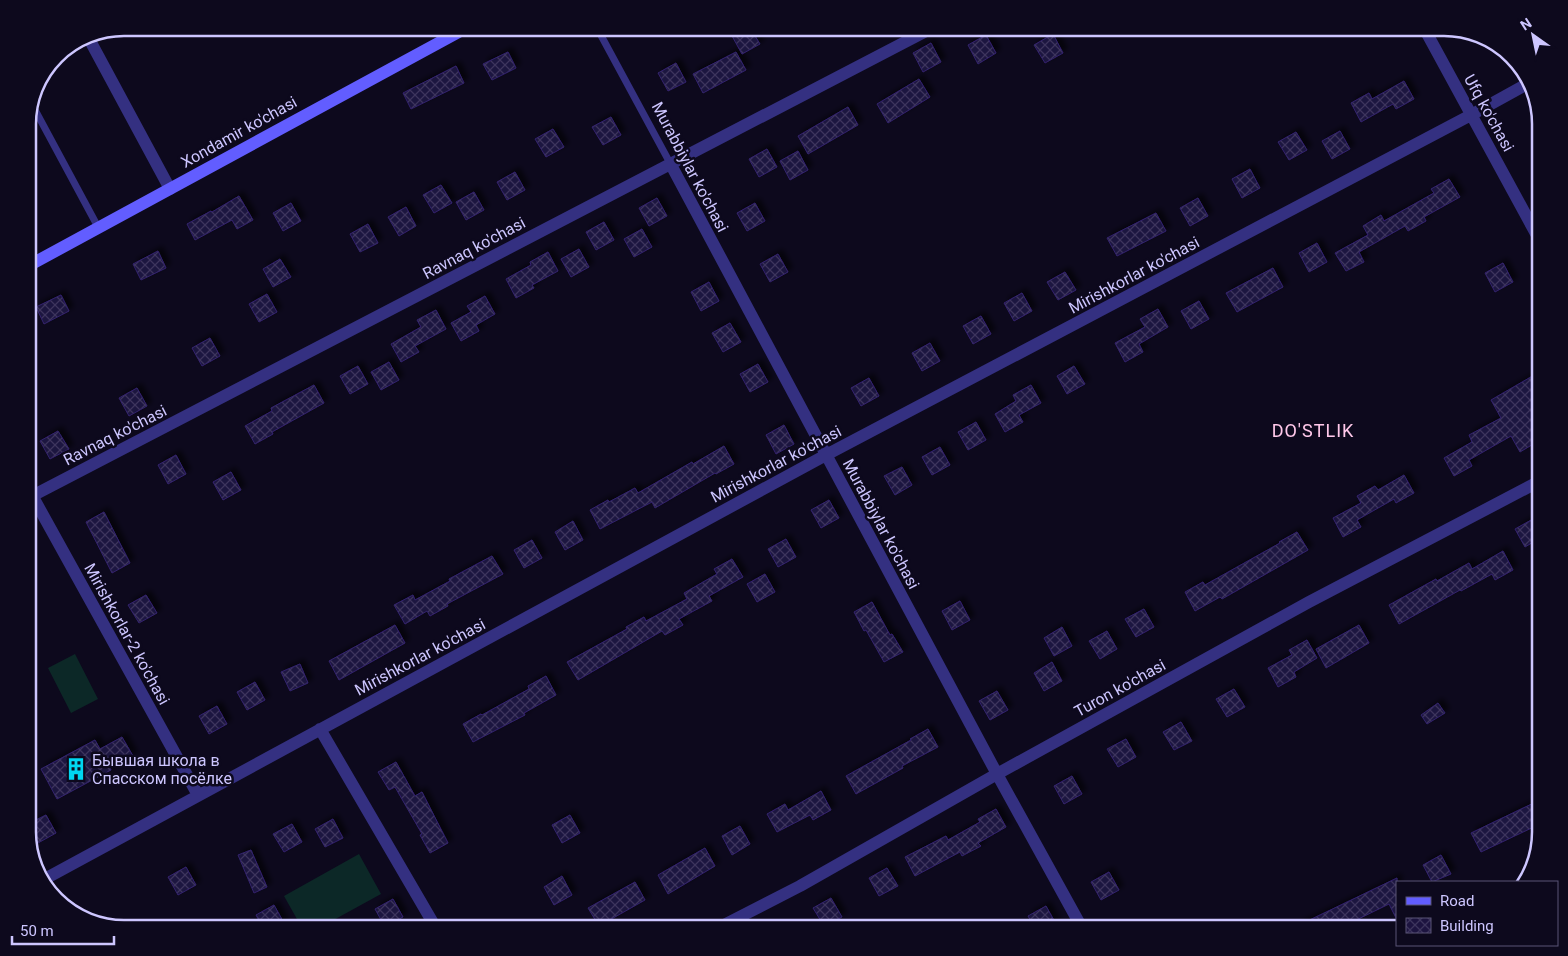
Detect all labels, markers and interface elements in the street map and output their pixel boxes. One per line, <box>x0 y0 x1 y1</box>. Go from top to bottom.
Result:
north arrow <box>1508 10 1558 60</box>
text: N <box>1517 15 1534 34</box>
street label: Ufq ko'chasi <box>1460 71 1518 155</box>
street label: Xondamir ko'chasi <box>178 92 300 172</box>
street label: Murabbiylar ko'chasi <box>648 99 732 235</box>
street label: Ravnaq ko'chasi <box>420 213 528 283</box>
street label: Mirishkorlar ko'chasi <box>1065 232 1203 318</box>
street label: Ravnaq ko'chasi <box>60 401 170 469</box>
district label: DO'STLIK <box>1272 420 1354 441</box>
street label: Mirishkorlar ko'chasi <box>707 421 845 507</box>
street label: Murabbiylar ko'chasi <box>839 456 923 592</box>
street label: Mirishkorlar-2 ko'chasi <box>80 560 174 708</box>
street label: Mirishkorlar ko'chasi <box>351 614 489 700</box>
street label: Turon ko'chasi <box>1071 655 1169 721</box>
place label: Бывшая школа в Спасском посёлке <box>92 751 232 788</box>
building icon: Бывшая школа в Спасском посёлке <box>63 756 89 782</box>
legend <box>1396 881 1558 946</box>
text: Road <box>1440 892 1474 910</box>
scale bar <box>12 914 115 946</box>
text: Building <box>1440 917 1494 935</box>
text: 50 m <box>20 922 54 940</box>

